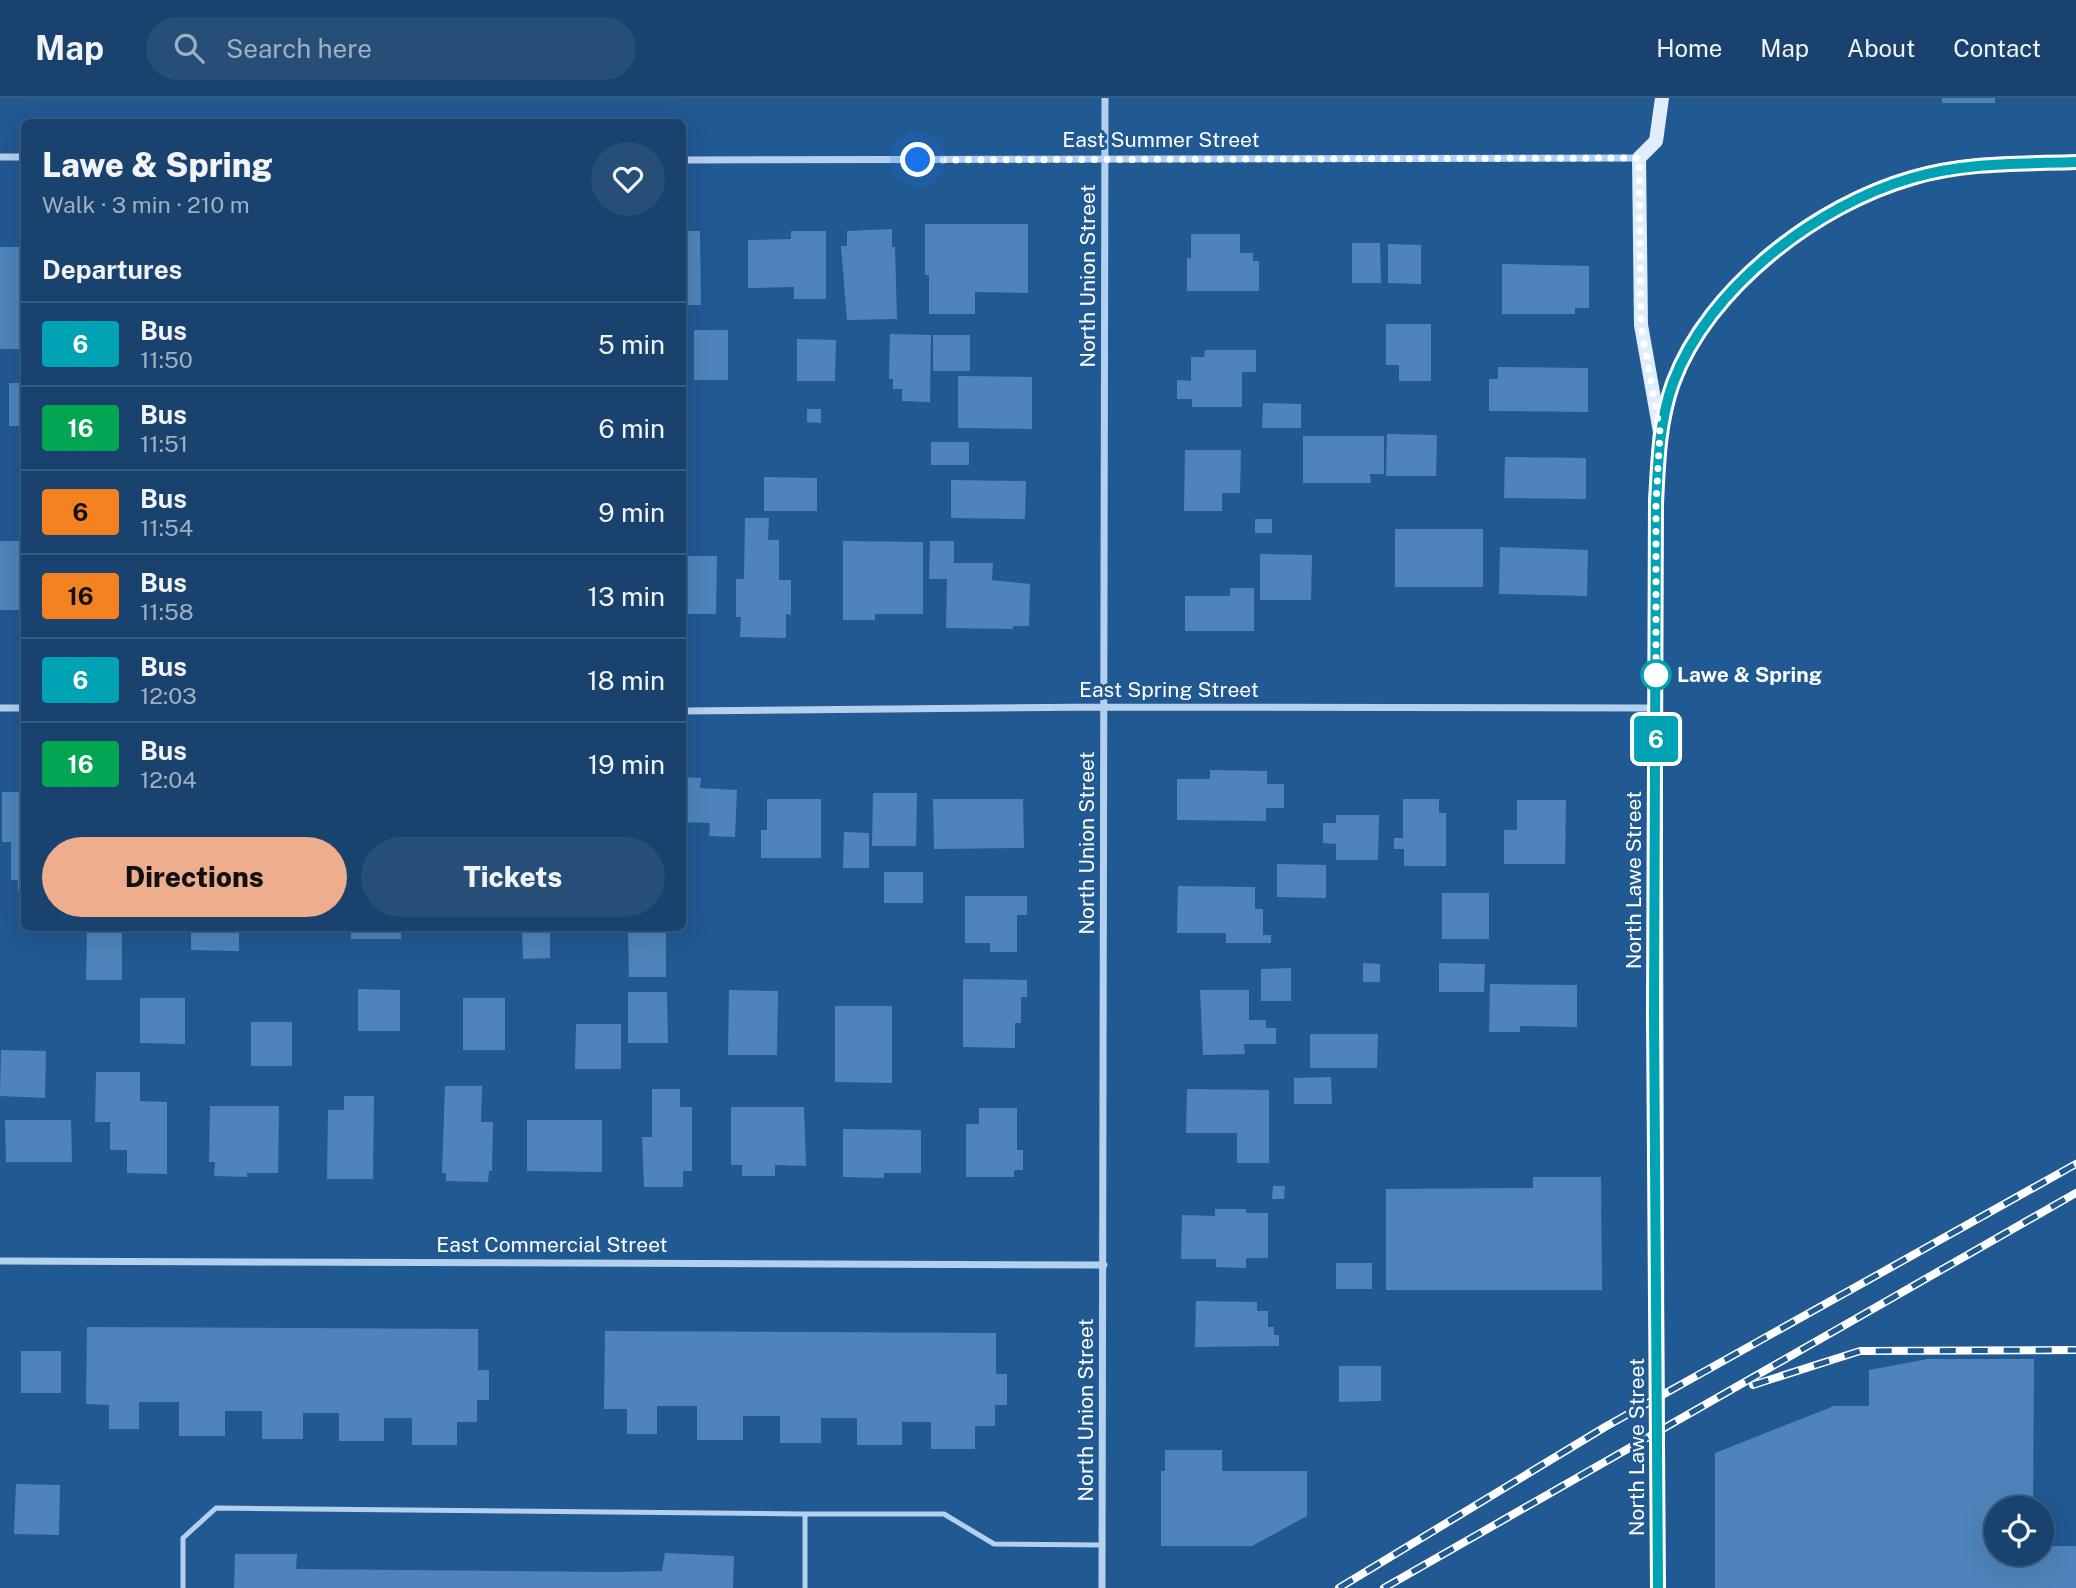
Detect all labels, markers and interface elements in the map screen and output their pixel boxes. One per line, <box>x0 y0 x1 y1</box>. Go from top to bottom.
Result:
search box <box>146 17 636 80</box>
text: Map <box>35 29 104 67</box>
icon: search <box>170 29 208 67</box>
text: Search here <box>226 33 372 64</box>
text: Home <box>1656 34 1722 62</box>
text: Map <box>1760 34 1809 62</box>
text: About <box>1847 34 1915 62</box>
text: Contact <box>1953 34 2041 62</box>
street label: East Summer Street <box>1062 127 1260 152</box>
button: heart <box>591 142 665 216</box>
your location <box>900 142 935 177</box>
text: Lawe & Spring <box>42 146 272 184</box>
street label: North Union Street <box>1075 184 1100 368</box>
text: Walk · 3 min · 210 m <box>42 191 250 218</box>
text: Departures <box>42 254 182 285</box>
text: Bus <box>140 315 187 346</box>
text: 5 min <box>598 329 665 360</box>
text: 6 <box>73 330 88 358</box>
text: 11:50 <box>140 346 193 373</box>
text: Bus <box>140 399 187 430</box>
text: 6 min <box>598 413 665 444</box>
text: 16 <box>67 414 94 442</box>
text: 11:51 <box>140 430 188 457</box>
text: Bus <box>140 483 187 514</box>
text: 9 min <box>598 497 665 528</box>
text: 6 <box>73 498 88 526</box>
text: 11:54 <box>140 514 193 541</box>
text: Bus <box>140 567 187 598</box>
text: 13 min <box>588 581 665 612</box>
text: 16 <box>67 582 94 610</box>
text: 11:58 <box>140 598 194 625</box>
text: Bus <box>140 651 187 682</box>
marker: Lawe & Spring <box>1641 660 1671 690</box>
place label: Lawe & Spring <box>1677 662 1822 687</box>
text: 18 min <box>587 665 665 696</box>
text: 6 <box>73 666 88 694</box>
street label: East Spring Street <box>1079 677 1259 702</box>
text: 12:03 <box>140 682 197 709</box>
line badge: 6 <box>1633 716 1679 762</box>
text: 6 <box>1648 725 1664 753</box>
text: Bus <box>140 735 187 766</box>
text: 19 min <box>588 749 665 780</box>
text: 16 <box>67 750 94 778</box>
street label: North Union Street <box>1074 751 1099 935</box>
text: 12:04 <box>140 766 197 793</box>
street label: North Lawe Street <box>1621 791 1646 969</box>
button: Directions <box>42 837 347 917</box>
button: Tickets <box>361 837 665 917</box>
street label: East Commercial Street <box>436 1232 668 1257</box>
street label: North Union Street <box>1073 1318 1098 1502</box>
street label: North Lawe Street <box>1624 1358 1649 1536</box>
map controls <box>1984 1496 2054 1566</box>
button: locate <box>1984 1496 2054 1566</box>

